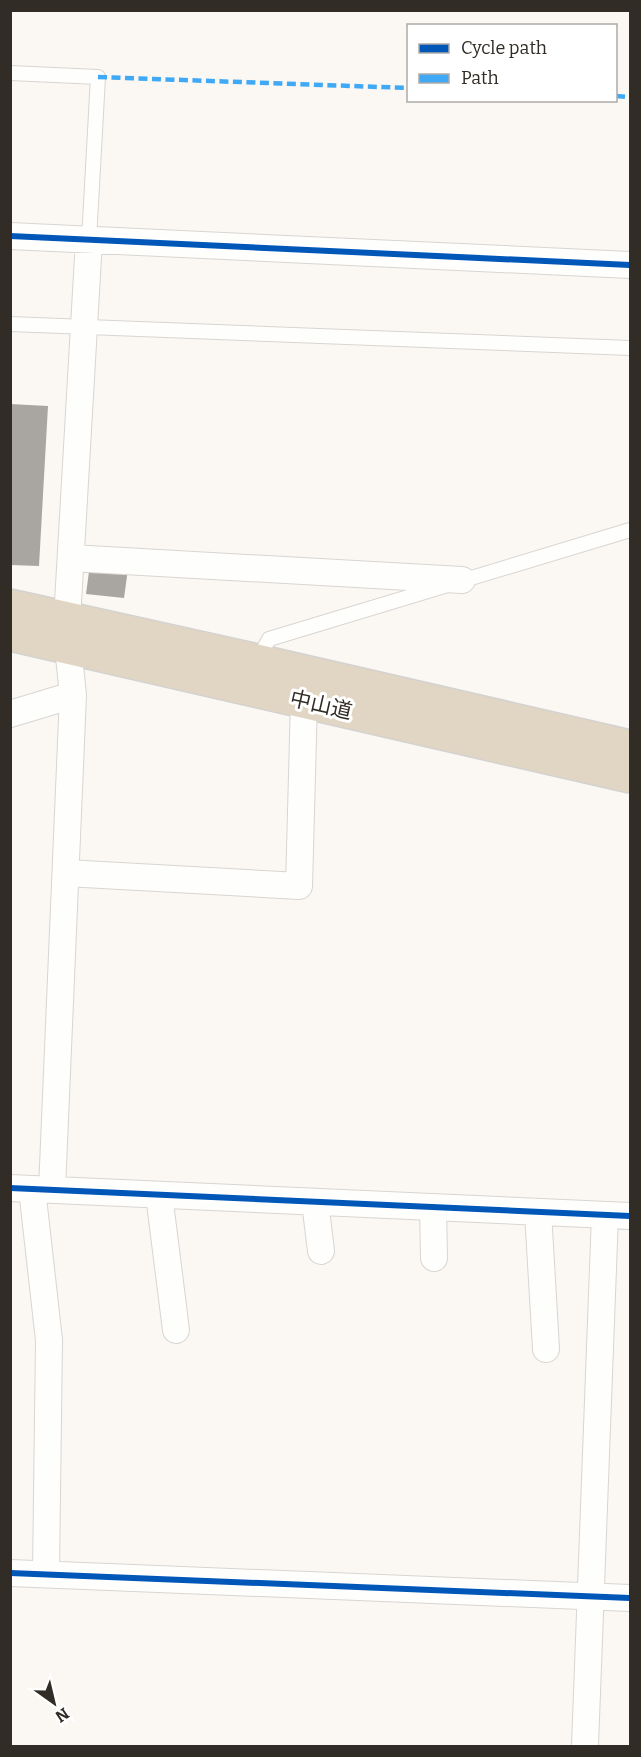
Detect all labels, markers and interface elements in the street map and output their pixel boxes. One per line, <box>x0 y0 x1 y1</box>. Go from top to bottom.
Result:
legend <box>407 24 617 102</box>
text: Cycle path <box>461 37 547 59</box>
text: Path <box>461 67 499 89</box>
street label: 中山道 <box>287 685 355 725</box>
north arrow <box>24 1673 84 1733</box>
text: N <box>52 1704 73 1726</box>

